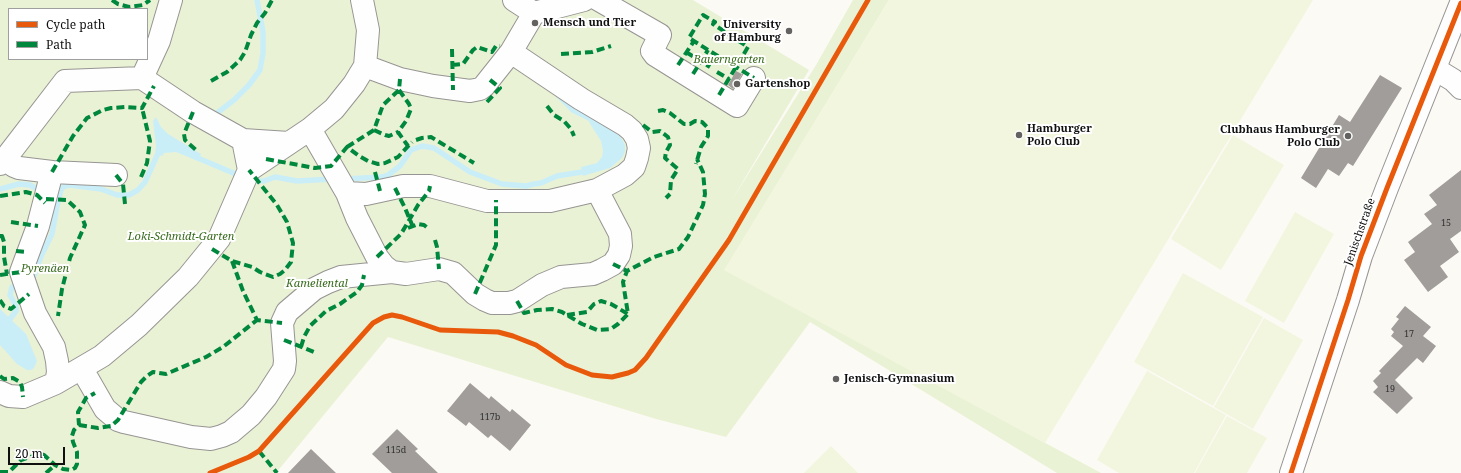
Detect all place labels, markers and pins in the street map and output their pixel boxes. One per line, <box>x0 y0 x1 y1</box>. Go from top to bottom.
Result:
place label: Mensch und Tier <box>543 16 636 30</box>
marker: Mensch und Tier <box>530 18 540 28</box>
place label: University of Hamburg <box>714 18 781 44</box>
marker: University of Hamburg <box>784 26 794 36</box>
place label: Gartenshop <box>745 77 810 91</box>
marker: Gartenshop <box>732 79 742 89</box>
place label: Hamburger Polo Club <box>1027 122 1092 148</box>
place label: Clubhaus Hamburger Polo Club <box>1220 123 1340 149</box>
marker: Hamburger Polo Club <box>1014 130 1024 140</box>
marker: Clubhaus Hamburger Polo Club <box>1343 131 1353 141</box>
place label: Jenisch-Gymnasium <box>844 372 955 386</box>
marker: Jenisch-Gymnasium <box>831 374 841 384</box>

